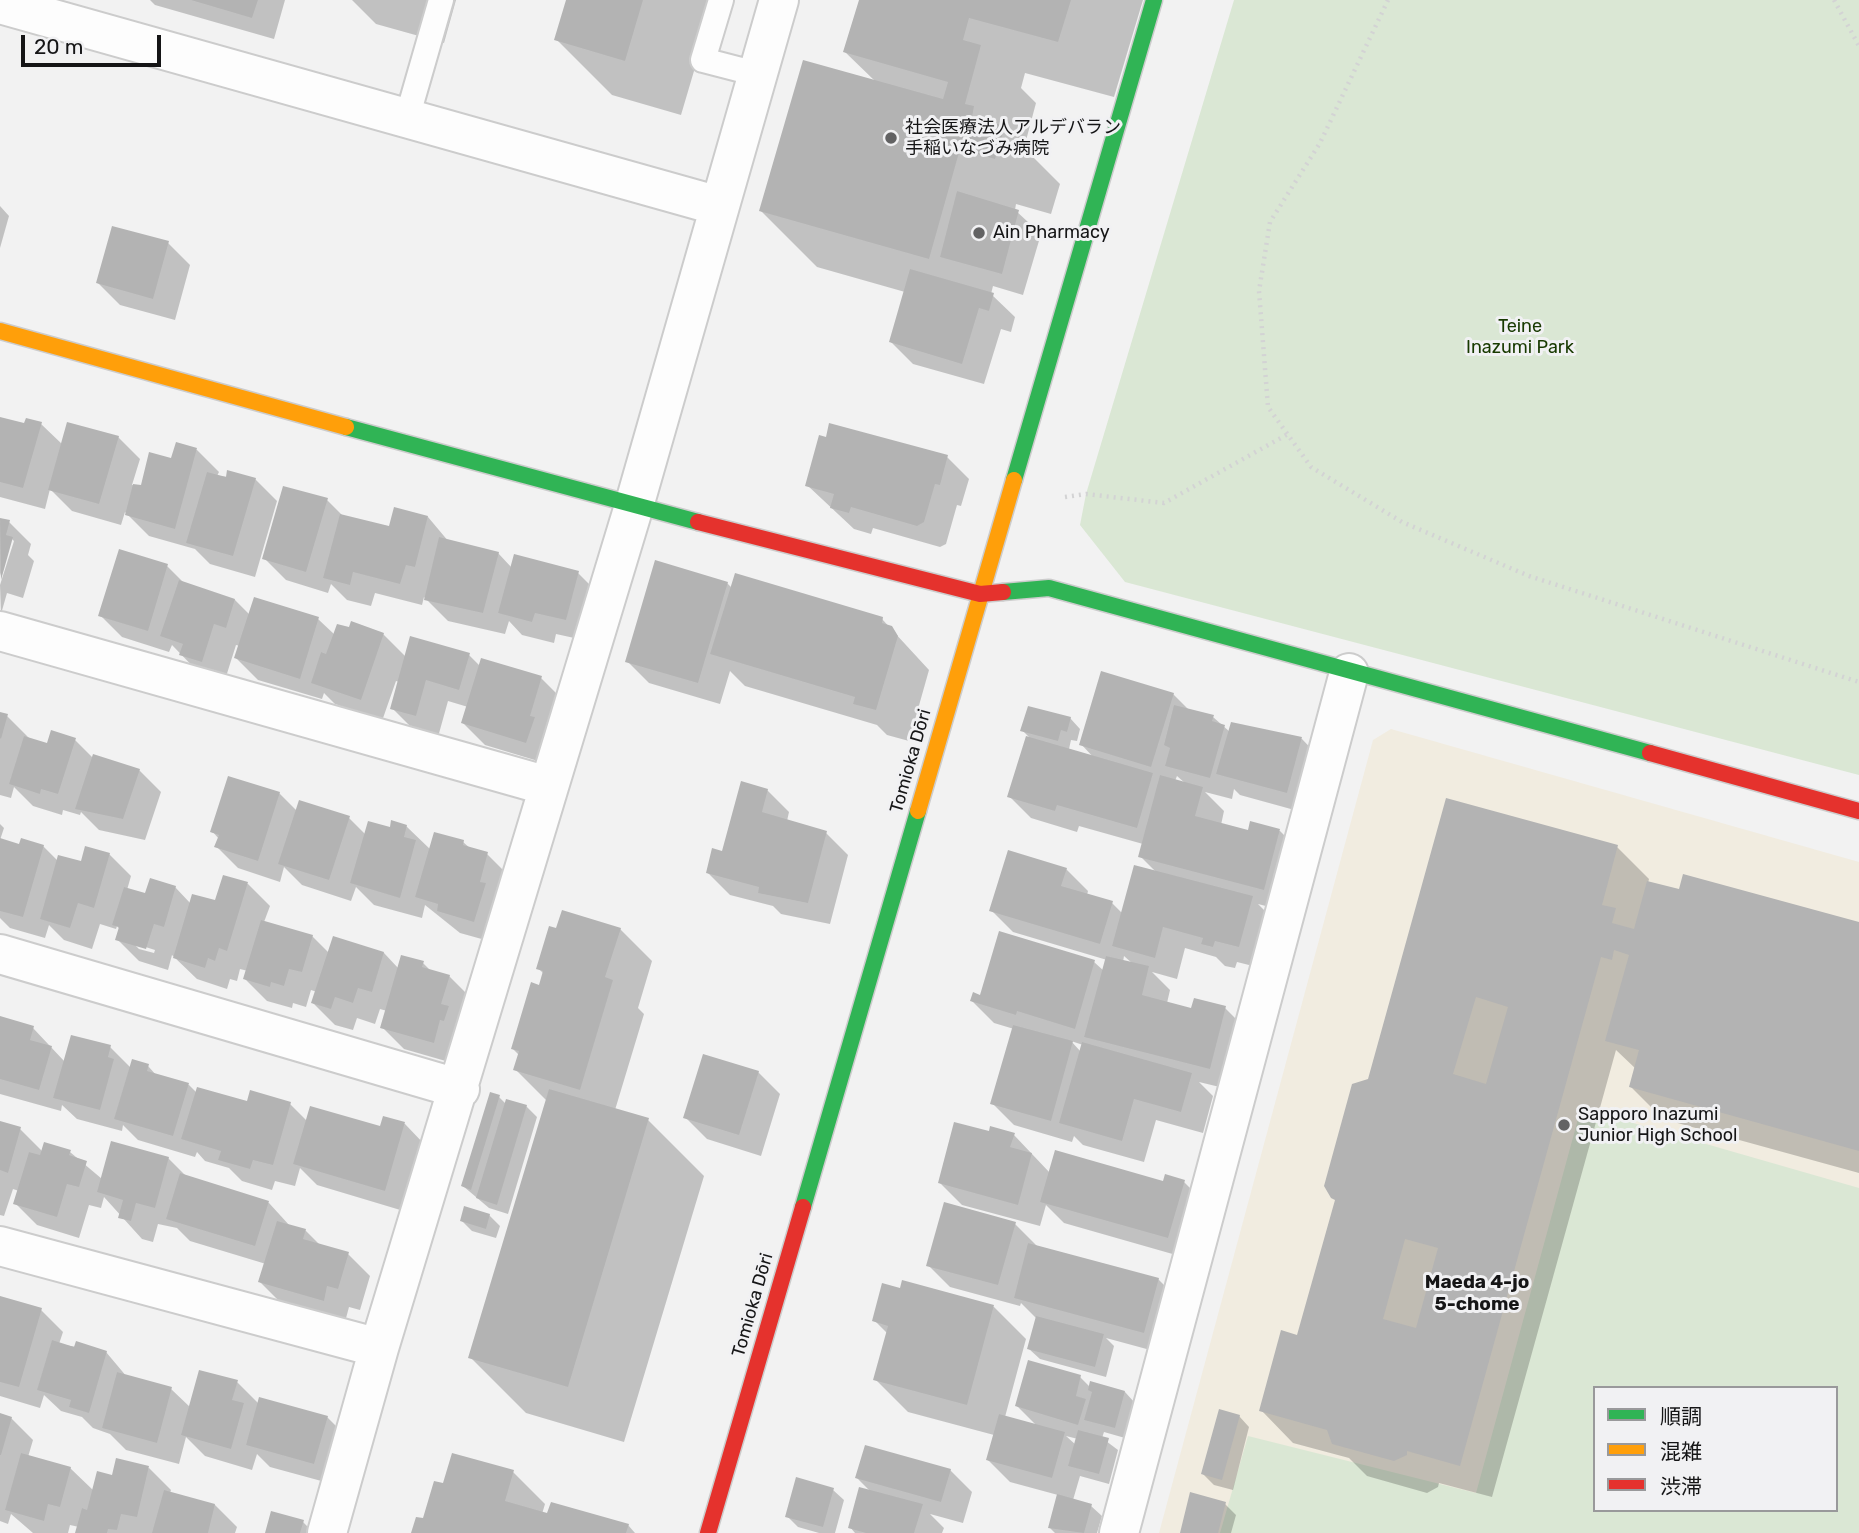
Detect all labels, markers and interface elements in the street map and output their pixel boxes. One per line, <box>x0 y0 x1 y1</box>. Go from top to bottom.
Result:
scale bar <box>24 21 164 65</box>
text: 20 m <box>34 34 83 59</box>
place label: 社会医療法人アルデバラン 手稲いなづみ病院 <box>905 117 1121 160</box>
marker: 社会医療法人アルデバラン 手稲いなづみ病院 <box>883 130 899 146</box>
place label: Ain Pharmacy <box>993 222 1110 244</box>
marker: Ain Pharmacy <box>971 225 987 241</box>
park label: Teine Inazumi Park <box>1466 316 1574 358</box>
street label: Tomioka Dōri <box>886 707 936 815</box>
place label: Sapporo Inazumi Junior High School <box>1578 1104 1737 1146</box>
marker: Sapporo Inazumi Junior High School <box>1556 1117 1572 1133</box>
street label: Tomioka Dōri <box>728 1251 778 1359</box>
district label: Maeda 4-jo 5-chome <box>1425 1272 1529 1316</box>
legend <box>1593 1386 1838 1512</box>
text: 順調 <box>1660 1404 1702 1429</box>
text: 混雑 <box>1660 1439 1702 1464</box>
text: 渋滞 <box>1660 1474 1702 1499</box>

